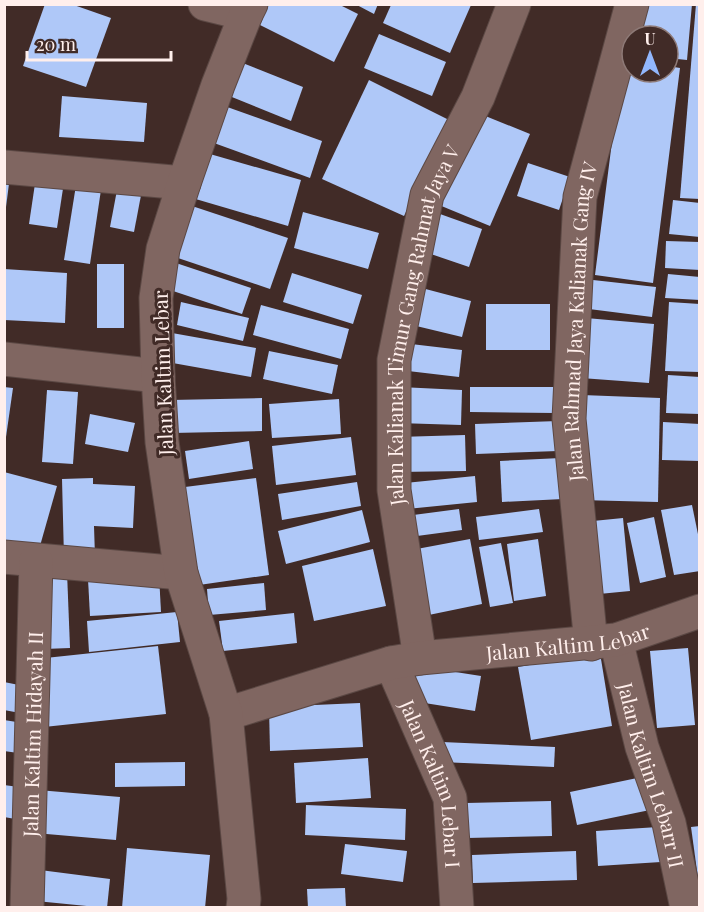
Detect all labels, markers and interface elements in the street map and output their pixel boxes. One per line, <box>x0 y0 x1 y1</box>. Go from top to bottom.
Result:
scale bar <box>27 24 171 62</box>
north arrow <box>620 24 680 84</box>
text: U <box>644 28 656 49</box>
text: 20 m <box>36 32 76 56</box>
street label: Jalan Kalianak Timur Gang Rahmat Jaya V <box>380 139 465 509</box>
street label: Jalan Rahmad Jaya Kalianak Gang IV <box>555 158 603 484</box>
street label: Jalan Kaltim Lebar <box>146 290 178 457</box>
street label: Jalan Kaltim Lebar <box>484 616 653 665</box>
street label: Jalan Kaltim Hidayah II <box>15 631 48 838</box>
street label: Jalan Kaltim Lebarr II <box>613 678 692 870</box>
street label: Jalan Kaltim Lebar I <box>395 694 468 869</box>

